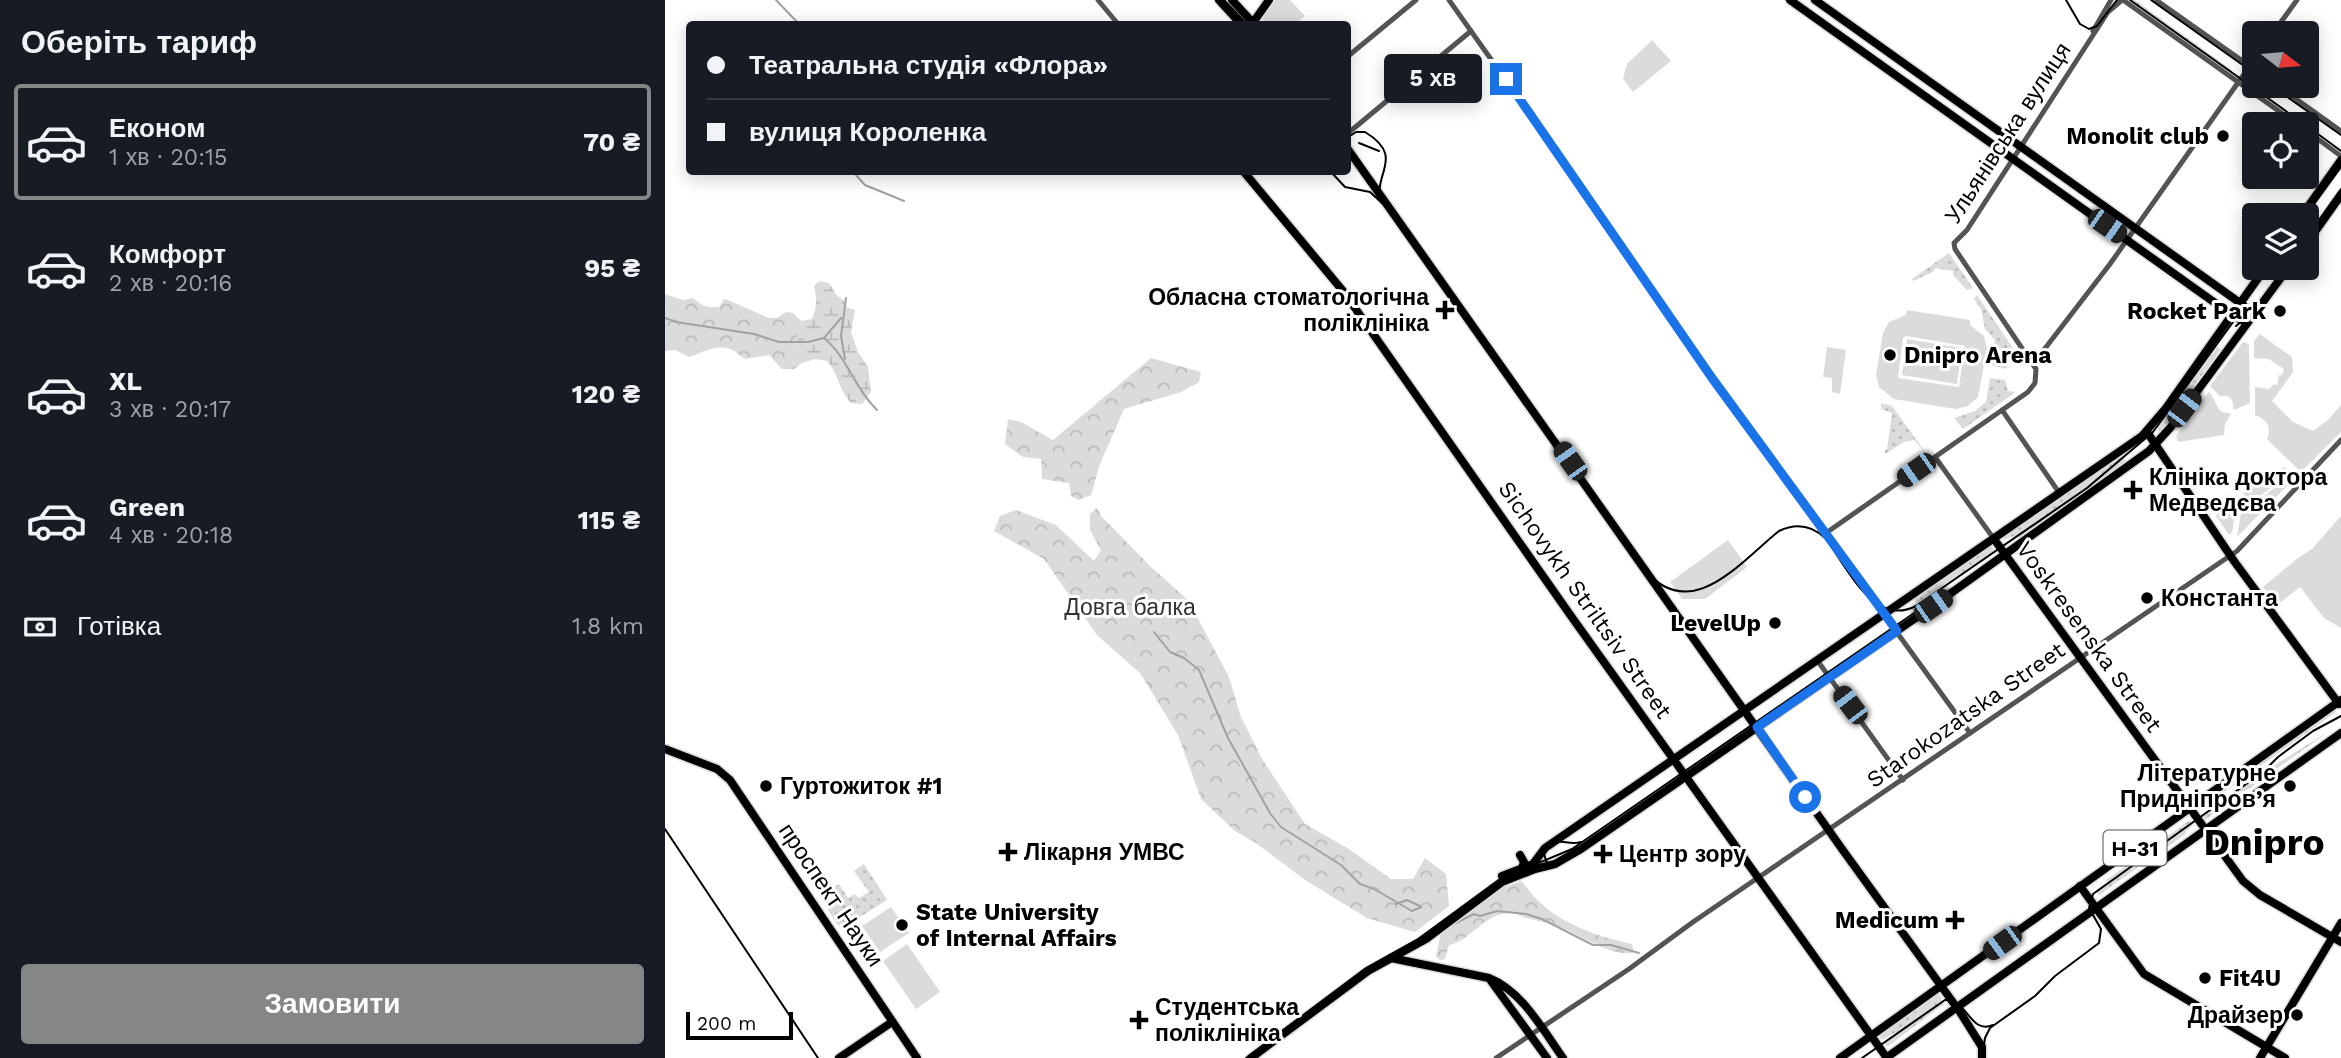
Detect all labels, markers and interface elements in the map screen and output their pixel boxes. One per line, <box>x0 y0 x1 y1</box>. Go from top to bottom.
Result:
north arrow <box>2242 21 2319 98</box>
map controls <box>2242 21 2319 280</box>
text: Оберіть тариф <box>21 23 257 61</box>
street label: Ульянівська вулиця <box>1939 38 2077 228</box>
text: Театральна студія «Флора» <box>749 50 1108 80</box>
callout: 5 хв <box>1383 55 1481 104</box>
route end <box>1490 63 1522 95</box>
text: 5 хв <box>1410 65 1456 92</box>
icon: car <box>25 111 88 174</box>
button: locate <box>2242 112 2319 189</box>
text: Економ <box>109 113 205 143</box>
text: вулиця Короленка <box>749 117 986 147</box>
place label: Monolit club <box>2066 123 2209 150</box>
text: 70 ₴ <box>583 127 640 157</box>
marker: Monolit club <box>2215 128 2231 144</box>
text: 1 хв · 20:15 <box>109 144 227 171</box>
button: layers <box>2242 203 2319 280</box>
car <box>2084 205 2131 247</box>
icon: car <box>25 237 88 300</box>
text: Комфорт <box>109 239 226 269</box>
text: 95 ₴ <box>584 253 640 283</box>
text: 2 хв · 20:16 <box>109 270 232 297</box>
place label: Обласна стоматологічна поліклініка <box>1148 284 1429 337</box>
place label: Rocket Park <box>2127 298 2267 325</box>
marker: Обласна стоматологічна поліклініка <box>1435 300 1455 320</box>
marker: Rocket Park <box>2272 303 2288 319</box>
place label: Dnipro Arena <box>1904 342 2052 369</box>
marker: Dnipro Arena <box>1882 347 1898 363</box>
icon: car <box>25 363 88 426</box>
text: XL <box>109 366 142 396</box>
text: 120 ₴ <box>572 379 640 409</box>
car <box>2163 385 2206 431</box>
text: 3 хв · 20:17 <box>109 396 231 423</box>
car <box>1550 438 1591 484</box>
car <box>1893 449 1940 491</box>
place label: Клініка доктора Медведєва <box>2149 464 2327 517</box>
street label: Sichovykh Striltsiv Street <box>1493 476 1678 724</box>
marker: Клініка доктора Медведєва <box>2123 480 2143 500</box>
icon: car <box>25 489 88 552</box>
text: Green <box>109 492 185 522</box>
text: 115 ₴ <box>578 505 640 535</box>
text: 4 хв · 20:18 <box>109 522 233 549</box>
street label: Voskresenska Street <box>2011 536 2168 738</box>
car <box>1910 585 1957 627</box>
place label: Константа <box>2161 585 2278 612</box>
marker: Константа <box>2139 590 2155 606</box>
park label: Довга балка <box>1064 594 1196 621</box>
icon: cash <box>21 608 59 646</box>
place label: LevelUp <box>1670 610 1761 637</box>
text: Готівка <box>77 611 161 641</box>
text: 1.8 km <box>572 613 644 640</box>
marker: LevelUp <box>1767 615 1783 631</box>
street label: Starokozatska Street <box>1862 636 2070 794</box>
car <box>1829 682 1872 728</box>
place label: Літературне Придніпров’я <box>2120 760 2276 813</box>
place label: Гуртожиток #1 <box>780 773 942 800</box>
marker: Гуртожиток #1 <box>758 778 774 794</box>
marker: Літературне Придніпров’я <box>2282 778 2298 794</box>
route start <box>1789 781 1821 813</box>
street label: проспект Науки <box>773 818 889 972</box>
district label: Dnipro <box>2203 821 2325 864</box>
road number: Н-31 <box>2103 830 2167 866</box>
place label: Лікарня УМВС <box>1024 839 1185 866</box>
place label: Центр зору <box>1619 841 1746 868</box>
marker: Лікарня УМВС <box>998 842 1018 862</box>
marker: Центр зору <box>1593 844 1613 864</box>
place label: State University of Internal Affairs <box>916 899 1117 952</box>
place label: Medicum <box>1835 907 1939 934</box>
marker: Medicum <box>1945 910 1965 930</box>
marker: State University of Internal Affairs <box>894 917 910 933</box>
car <box>1979 922 2026 964</box>
button: Замовити <box>21 964 644 1044</box>
place label: Fit4U <box>2219 965 2281 992</box>
marker: Fit4U <box>2197 970 2213 986</box>
place label: Студентська поліклініка <box>1155 994 1299 1047</box>
place label: Драйзер <box>2188 1002 2283 1029</box>
marker: Драйзер <box>2289 1007 2305 1023</box>
scale bar <box>686 1009 793 1041</box>
marker: Студентська поліклініка <box>1129 1010 1149 1030</box>
text: 200 m <box>697 1012 756 1035</box>

